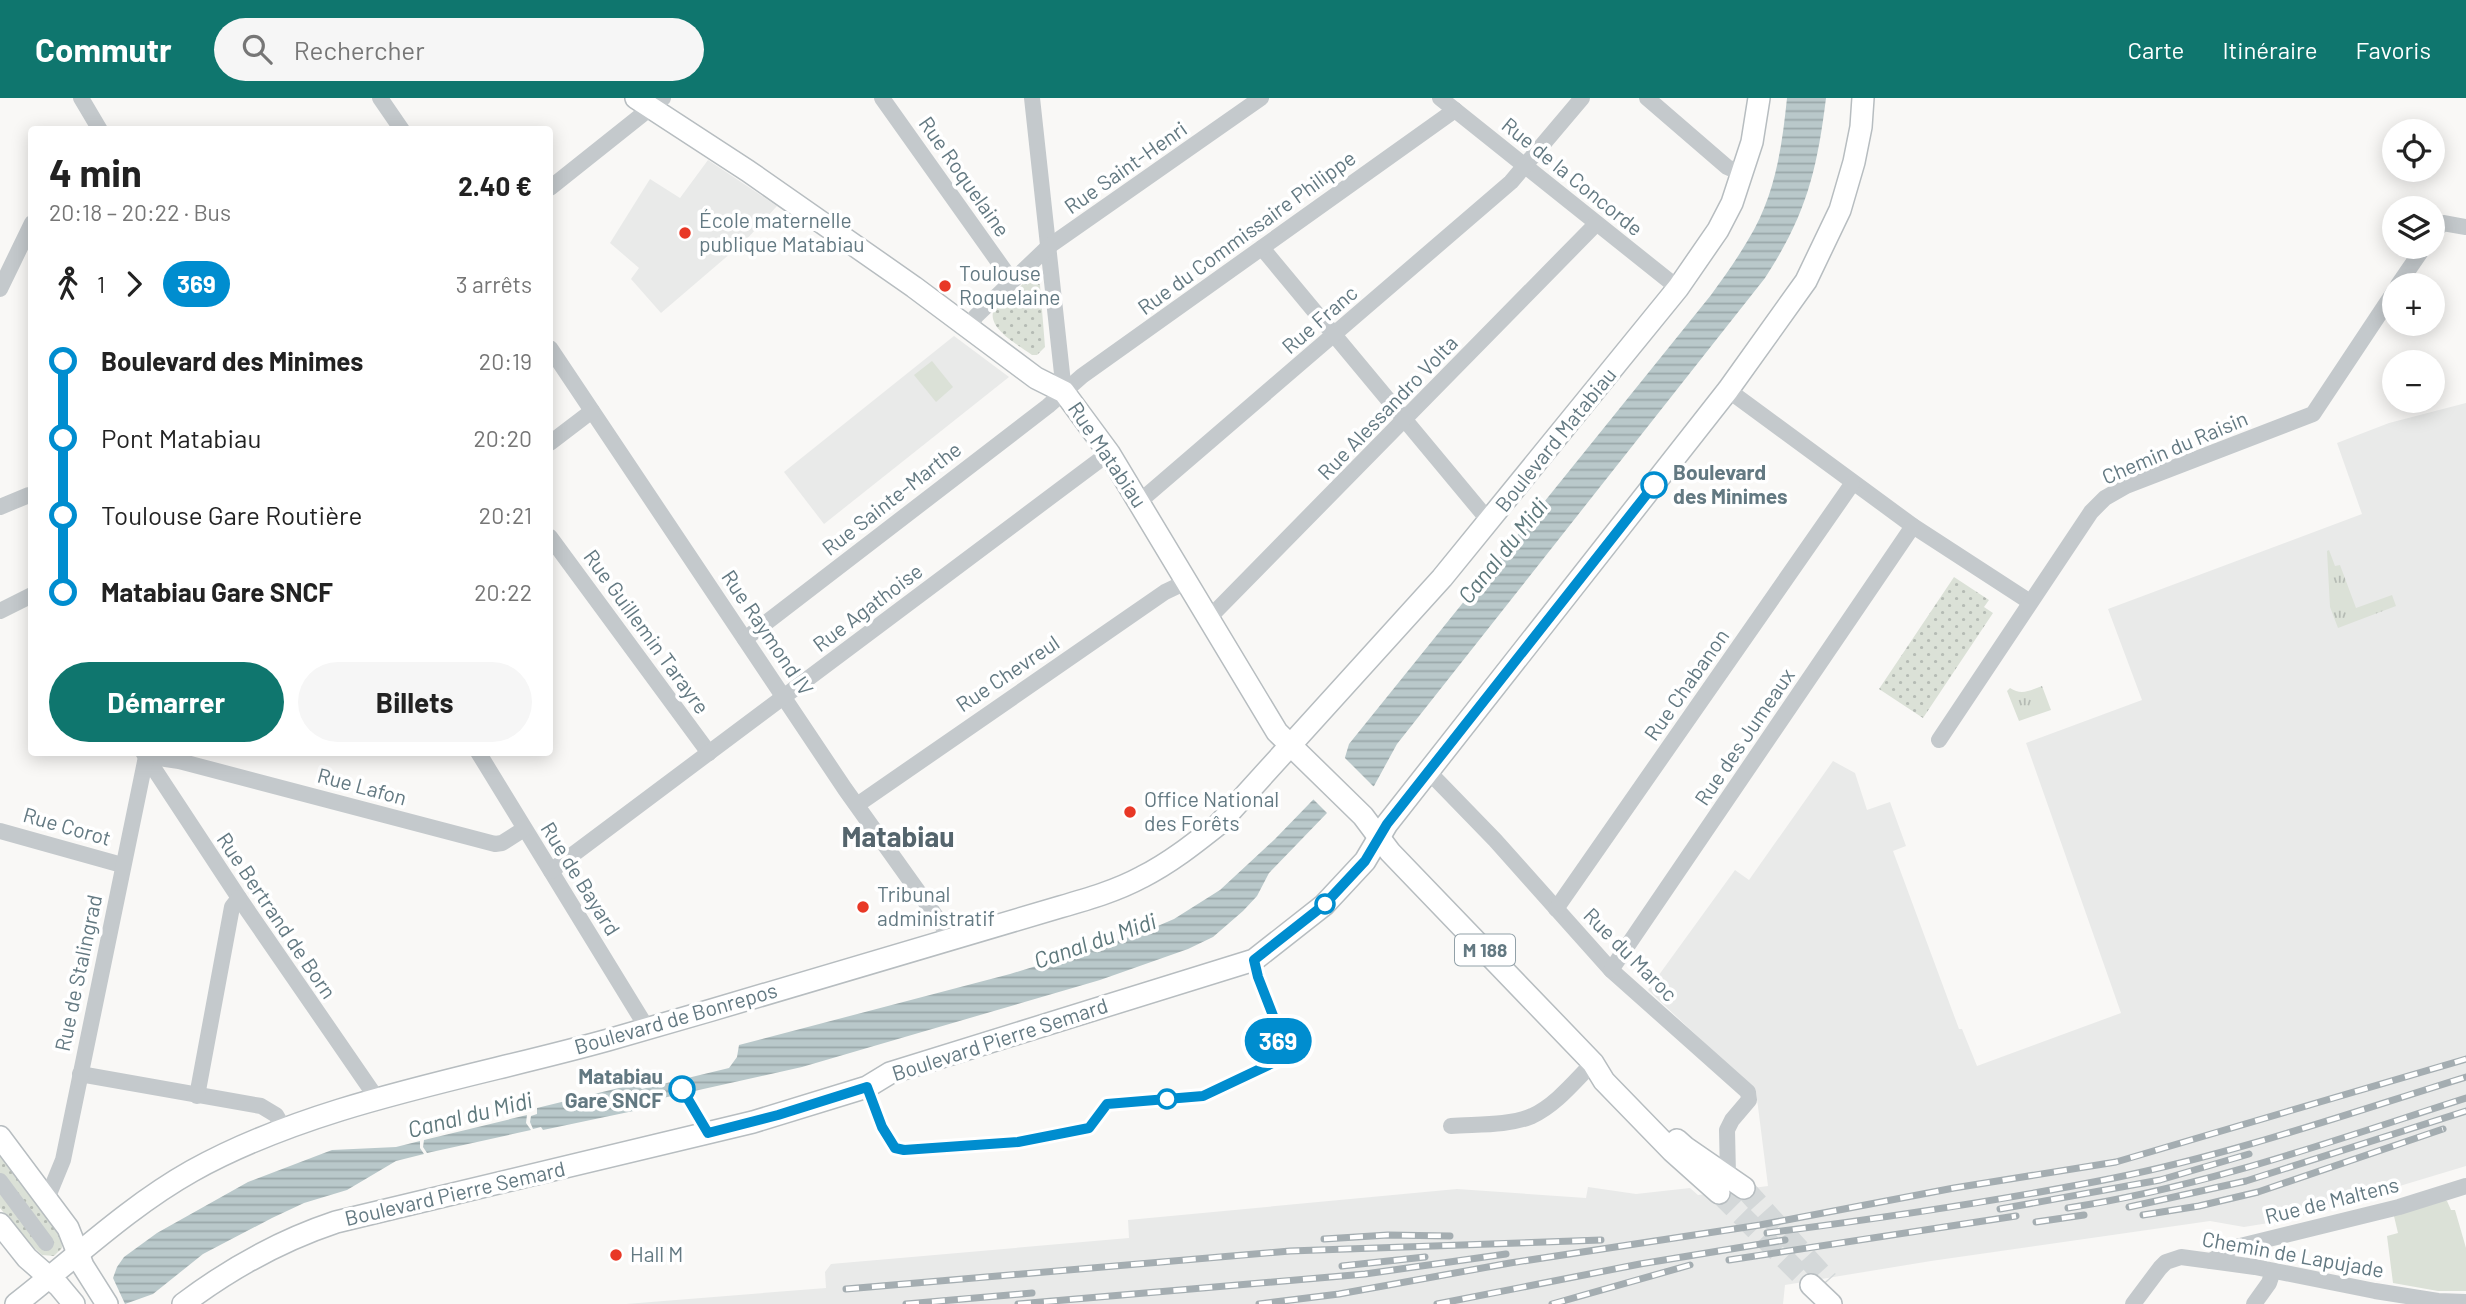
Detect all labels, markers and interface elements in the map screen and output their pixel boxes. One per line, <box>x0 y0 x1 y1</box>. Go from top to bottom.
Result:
search box <box>214 18 704 81</box>
text: Commutr <box>35 29 172 69</box>
icon: search <box>238 30 276 68</box>
text: Rechercher <box>294 34 425 65</box>
text: Carte <box>2128 35 2184 64</box>
text: Itinéraire <box>2222 35 2318 64</box>
text: Favoris <box>2356 35 2431 64</box>
street label: Rue Roquelaine <box>915 111 1016 241</box>
street label: Rue de la Concorde <box>1497 111 1648 240</box>
street label: Rue Saint-Henri <box>1059 115 1191 218</box>
map controls <box>2382 119 2445 413</box>
button: locate <box>2382 119 2445 182</box>
street label: Rue du Commissaire Philippe <box>1132 144 1360 319</box>
text: 4 min <box>49 149 142 195</box>
text: 2.40 € <box>458 170 532 201</box>
button: layers <box>2382 196 2445 259</box>
text: 20:18 – 20:22 · Bus <box>49 198 231 226</box>
place label: École maternelle publique Matabiau <box>699 207 865 256</box>
marker: École maternelle publique Matabiau <box>677 225 693 241</box>
place label: Toulouse Roquelaine <box>959 260 1061 309</box>
icon: walk <box>49 265 87 303</box>
icon: forward <box>115 265 153 303</box>
text: 369 <box>177 269 216 298</box>
text: 1 <box>97 270 105 298</box>
text: 3 arrêts <box>456 270 532 298</box>
button: + <box>2382 273 2445 336</box>
marker: Toulouse Roquelaine <box>937 278 953 294</box>
street label: Rue Franc <box>1276 279 1362 358</box>
street label: Rue Alessandro Volta <box>1312 330 1462 484</box>
text: Boulevard des Minimes <box>101 345 363 376</box>
text: 20:19 <box>479 347 532 375</box>
button: − <box>2382 350 2445 413</box>
street label: Boulevard Matabiau <box>1489 362 1621 516</box>
street label: Rue Matabiau <box>1064 396 1153 512</box>
street label: Chemin du Raisin <box>2098 405 2251 489</box>
text: Pont Matabiau <box>101 422 261 453</box>
text: 20:20 <box>474 424 532 452</box>
street label: Rue Sainte-Marthe <box>817 436 966 560</box>
place label: Boulevard des Minimes <box>1673 459 1788 508</box>
marker: Boulevard des Minimes <box>1641 472 1667 498</box>
water label: Canal du Midi <box>1451 492 1553 609</box>
text: Toulouse Gare Routière <box>101 499 362 530</box>
text: 20:21 <box>479 501 532 529</box>
street label: Rue Guillemin Tarayre <box>579 544 715 718</box>
street label: Rue Agathoise <box>807 558 927 656</box>
street label: Rue Raymond IV <box>717 565 819 700</box>
text: Matabiau Gare SNCF <box>101 576 333 607</box>
text: 20:22 <box>474 578 532 606</box>
street label: Rue Chabanon <box>1638 624 1733 745</box>
street label: Rue Chevreul <box>951 629 1064 716</box>
button: Démarrer <box>49 662 284 742</box>
button: Billets <box>298 662 532 742</box>
street label: Rue des Jumeaux <box>1689 663 1799 809</box>
street label: Rue Lafon <box>315 762 410 809</box>
place label: Office National des Forêts <box>1144 786 1279 835</box>
street label: Rue Corot <box>21 801 114 850</box>
marker: Office National des Forêts <box>1122 804 1138 820</box>
street label: Rue de Bayard <box>536 817 626 940</box>
district label: Matabiau <box>842 819 954 853</box>
street label: Rue Bertrand de Born <box>212 827 342 1003</box>
place label: Tribunal administratif <box>877 881 995 930</box>
street label: Rue de Stalingrad <box>49 892 106 1053</box>
unlabelled marker <box>1315 894 1335 914</box>
marker: Tribunal administratif <box>855 899 871 915</box>
street label: Rue du Maroc <box>1579 902 1683 1006</box>
water label: Canal du Midi <box>1030 906 1160 974</box>
road number: M 188 <box>1455 934 1515 965</box>
street label: Boulevard de Bonrepos <box>571 977 780 1058</box>
street label: Boulevard Pierre Semard <box>888 992 1111 1085</box>
line badge: 369 <box>1238 1018 1318 1064</box>
text: 369 <box>1259 1026 1297 1055</box>
place label: Matabiau Gare SNCF <box>565 1063 663 1112</box>
marker: Matabiau Gare SNCF <box>669 1076 695 1102</box>
water label: Canal du Midi <box>405 1085 535 1143</box>
unlabelled marker <box>1157 1089 1177 1109</box>
street label: Boulevard Pierre Semard <box>342 1155 567 1230</box>
street label: Rue de Maltens <box>2262 1171 2401 1228</box>
street label: Chemin de Lapujade <box>2200 1225 2386 1282</box>
place label: Hall M <box>630 1241 683 1266</box>
marker: Hall M <box>608 1247 624 1263</box>

